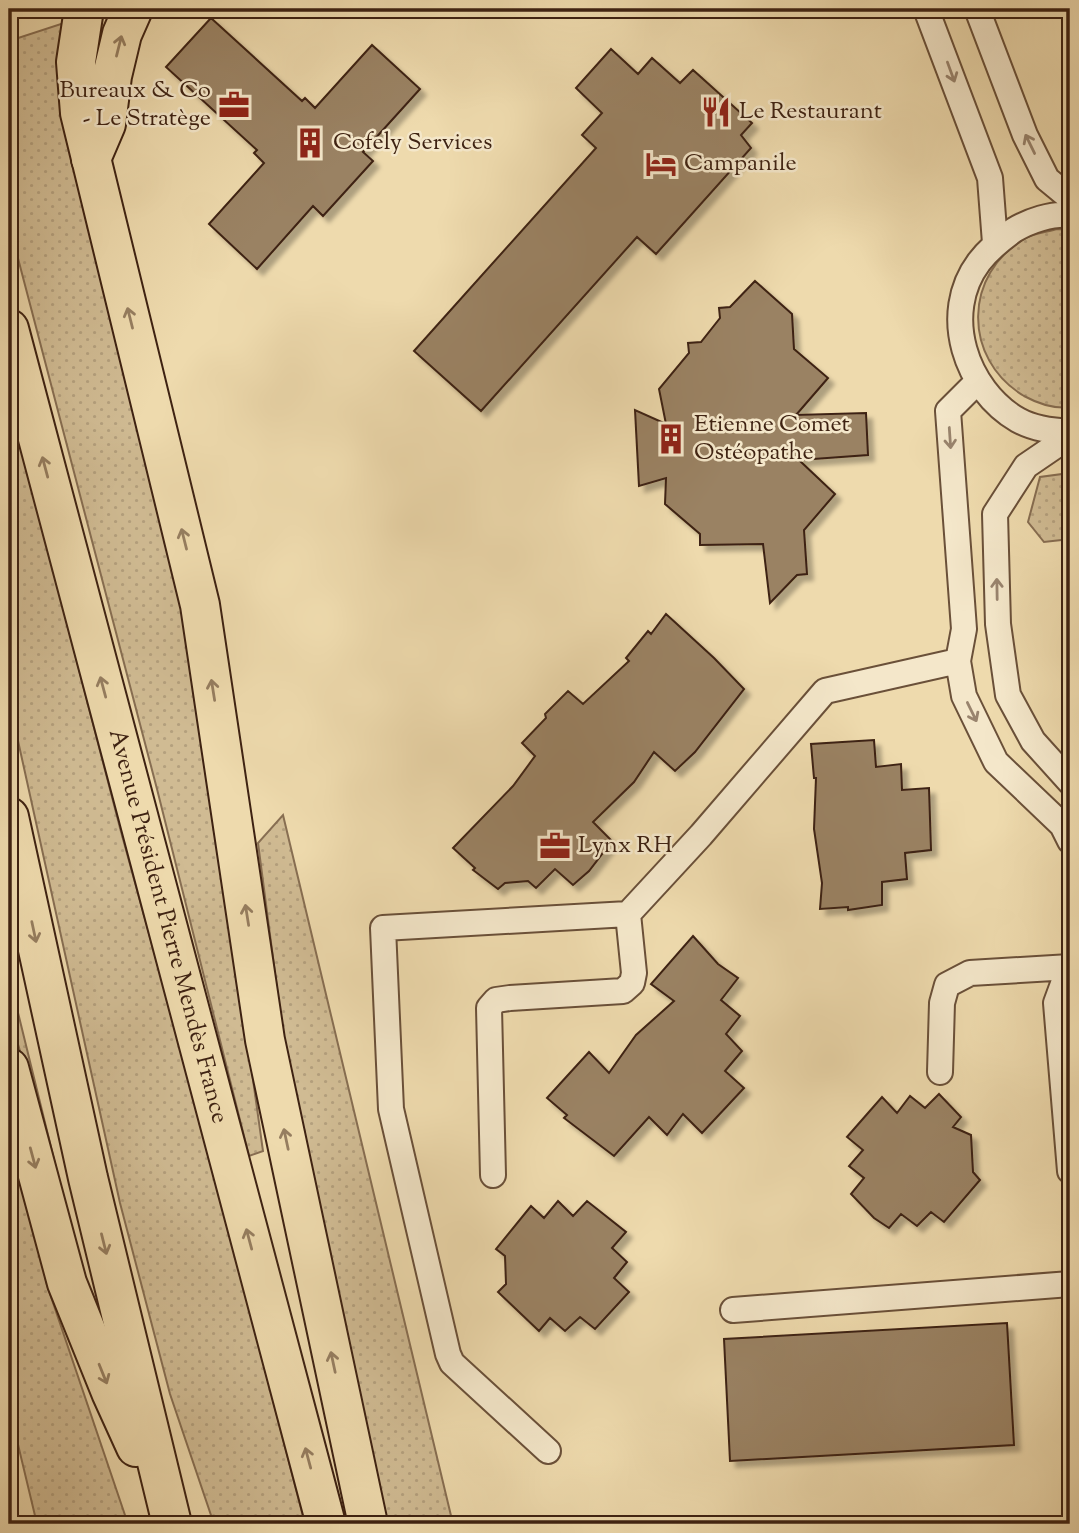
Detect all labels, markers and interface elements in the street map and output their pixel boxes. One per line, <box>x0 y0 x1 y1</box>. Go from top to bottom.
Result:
one-way arrow <box>113 35 126 58</box>
one-way arrow <box>946 61 958 83</box>
place label: Bureaux & Co - Le Stratège <box>59 74 211 136</box>
office icon: Bureaux & Co - Le Stratège <box>217 88 251 122</box>
restaurant icon: Le Restaurant <box>699 95 733 129</box>
place label: Le Restaurant <box>739 95 882 129</box>
building icon: Cofely Services <box>293 126 327 160</box>
place label: Cofely Services <box>333 126 492 160</box>
one-way arrow <box>1023 134 1037 155</box>
hotel icon: Campanile <box>644 147 678 181</box>
place label: Campanile <box>684 147 797 181</box>
one-way arrow <box>122 307 136 330</box>
place label: Etienne Comet Ostéopathe <box>694 408 850 470</box>
building icon: Etienne Comet Ostéopathe <box>654 422 688 456</box>
one-way arrow <box>944 427 957 449</box>
one-way arrow <box>38 456 51 479</box>
one-way arrow <box>177 528 190 551</box>
one-way arrow <box>990 577 1004 600</box>
one-way arrow <box>96 676 109 698</box>
one-way arrow <box>206 679 219 702</box>
one-way arrow <box>965 701 979 722</box>
street label: Avenue Président Pierre Mendès France <box>99 725 236 1127</box>
office icon: Lynx RH <box>538 829 572 863</box>
place label: Lynx RH <box>578 829 672 863</box>
one-way arrow <box>240 904 253 927</box>
one-way arrow <box>27 920 41 943</box>
one-way arrow <box>279 1128 293 1151</box>
one-way arrow <box>27 1146 40 1169</box>
one-way arrow <box>242 1228 255 1250</box>
one-way arrow <box>98 1232 111 1255</box>
one-way arrow <box>326 1351 340 1374</box>
one-way arrow <box>98 1362 111 1384</box>
one-way arrow <box>301 1448 314 1470</box>

